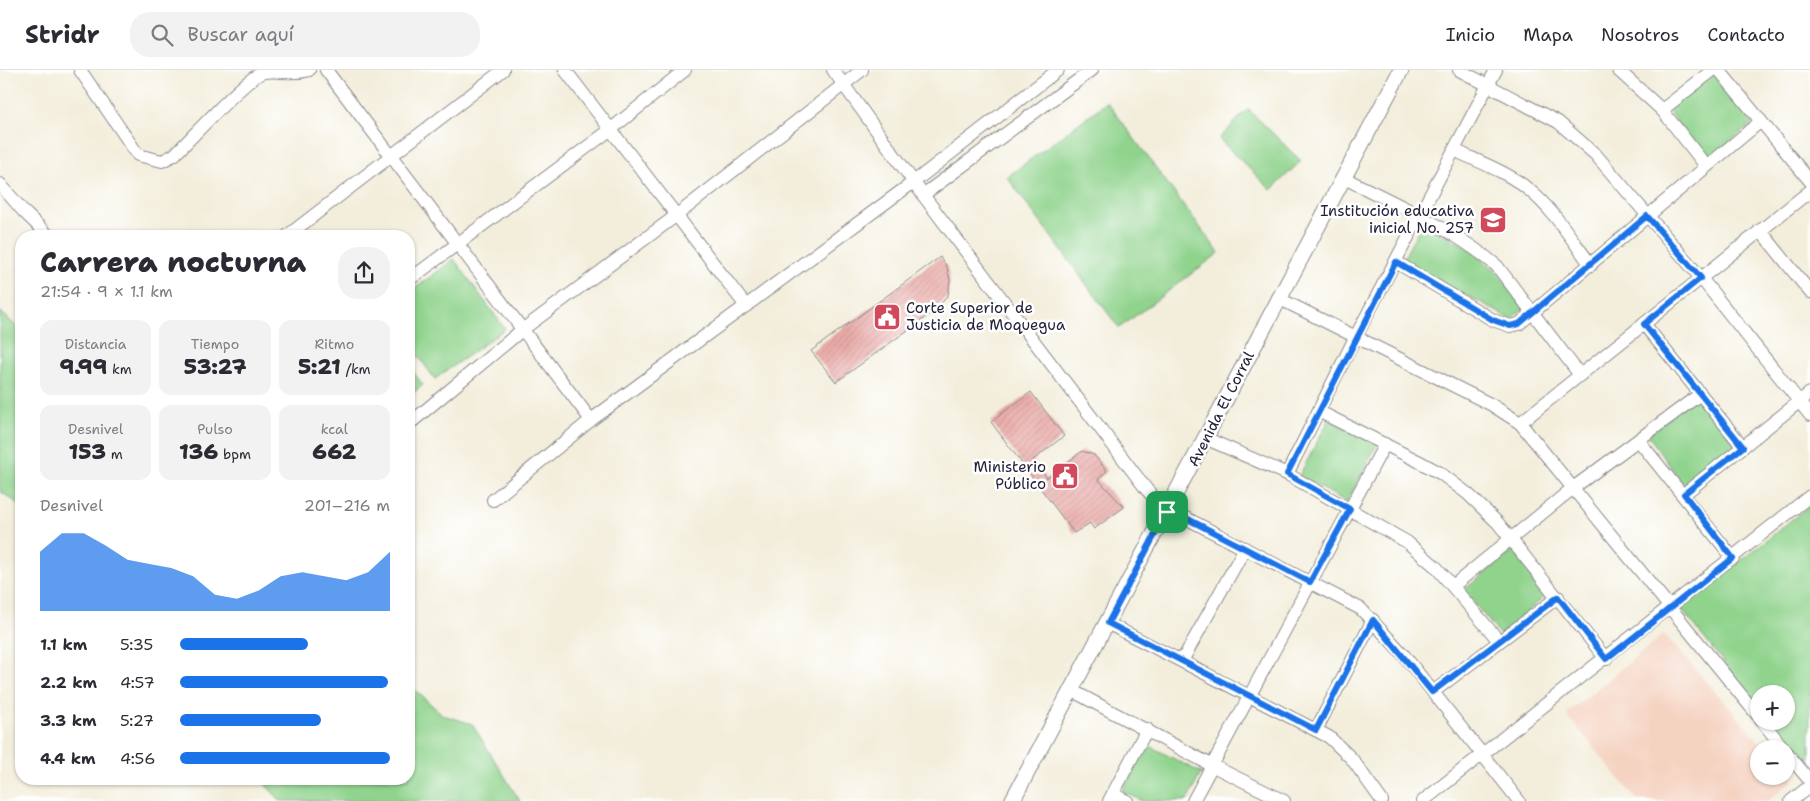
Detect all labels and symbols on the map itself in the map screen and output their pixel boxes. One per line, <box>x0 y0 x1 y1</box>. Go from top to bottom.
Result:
place label: Institución educativa inicial No. 257 <box>1320 201 1475 238</box>
school or university icon: Institución educativa inicial No. 257 <box>1478 205 1508 235</box>
place label: Corte Superior de Justicia de Moquegua <box>906 298 1066 335</box>
public building icon: Corte Superior de Justicia de Moquegua <box>872 302 902 332</box>
street label: Avenida El Corral <box>1183 347 1259 470</box>
place label: Ministerio Público <box>973 457 1046 494</box>
public building icon: Ministerio Público <box>1050 461 1080 491</box>
pin <box>1146 491 1188 533</box>

